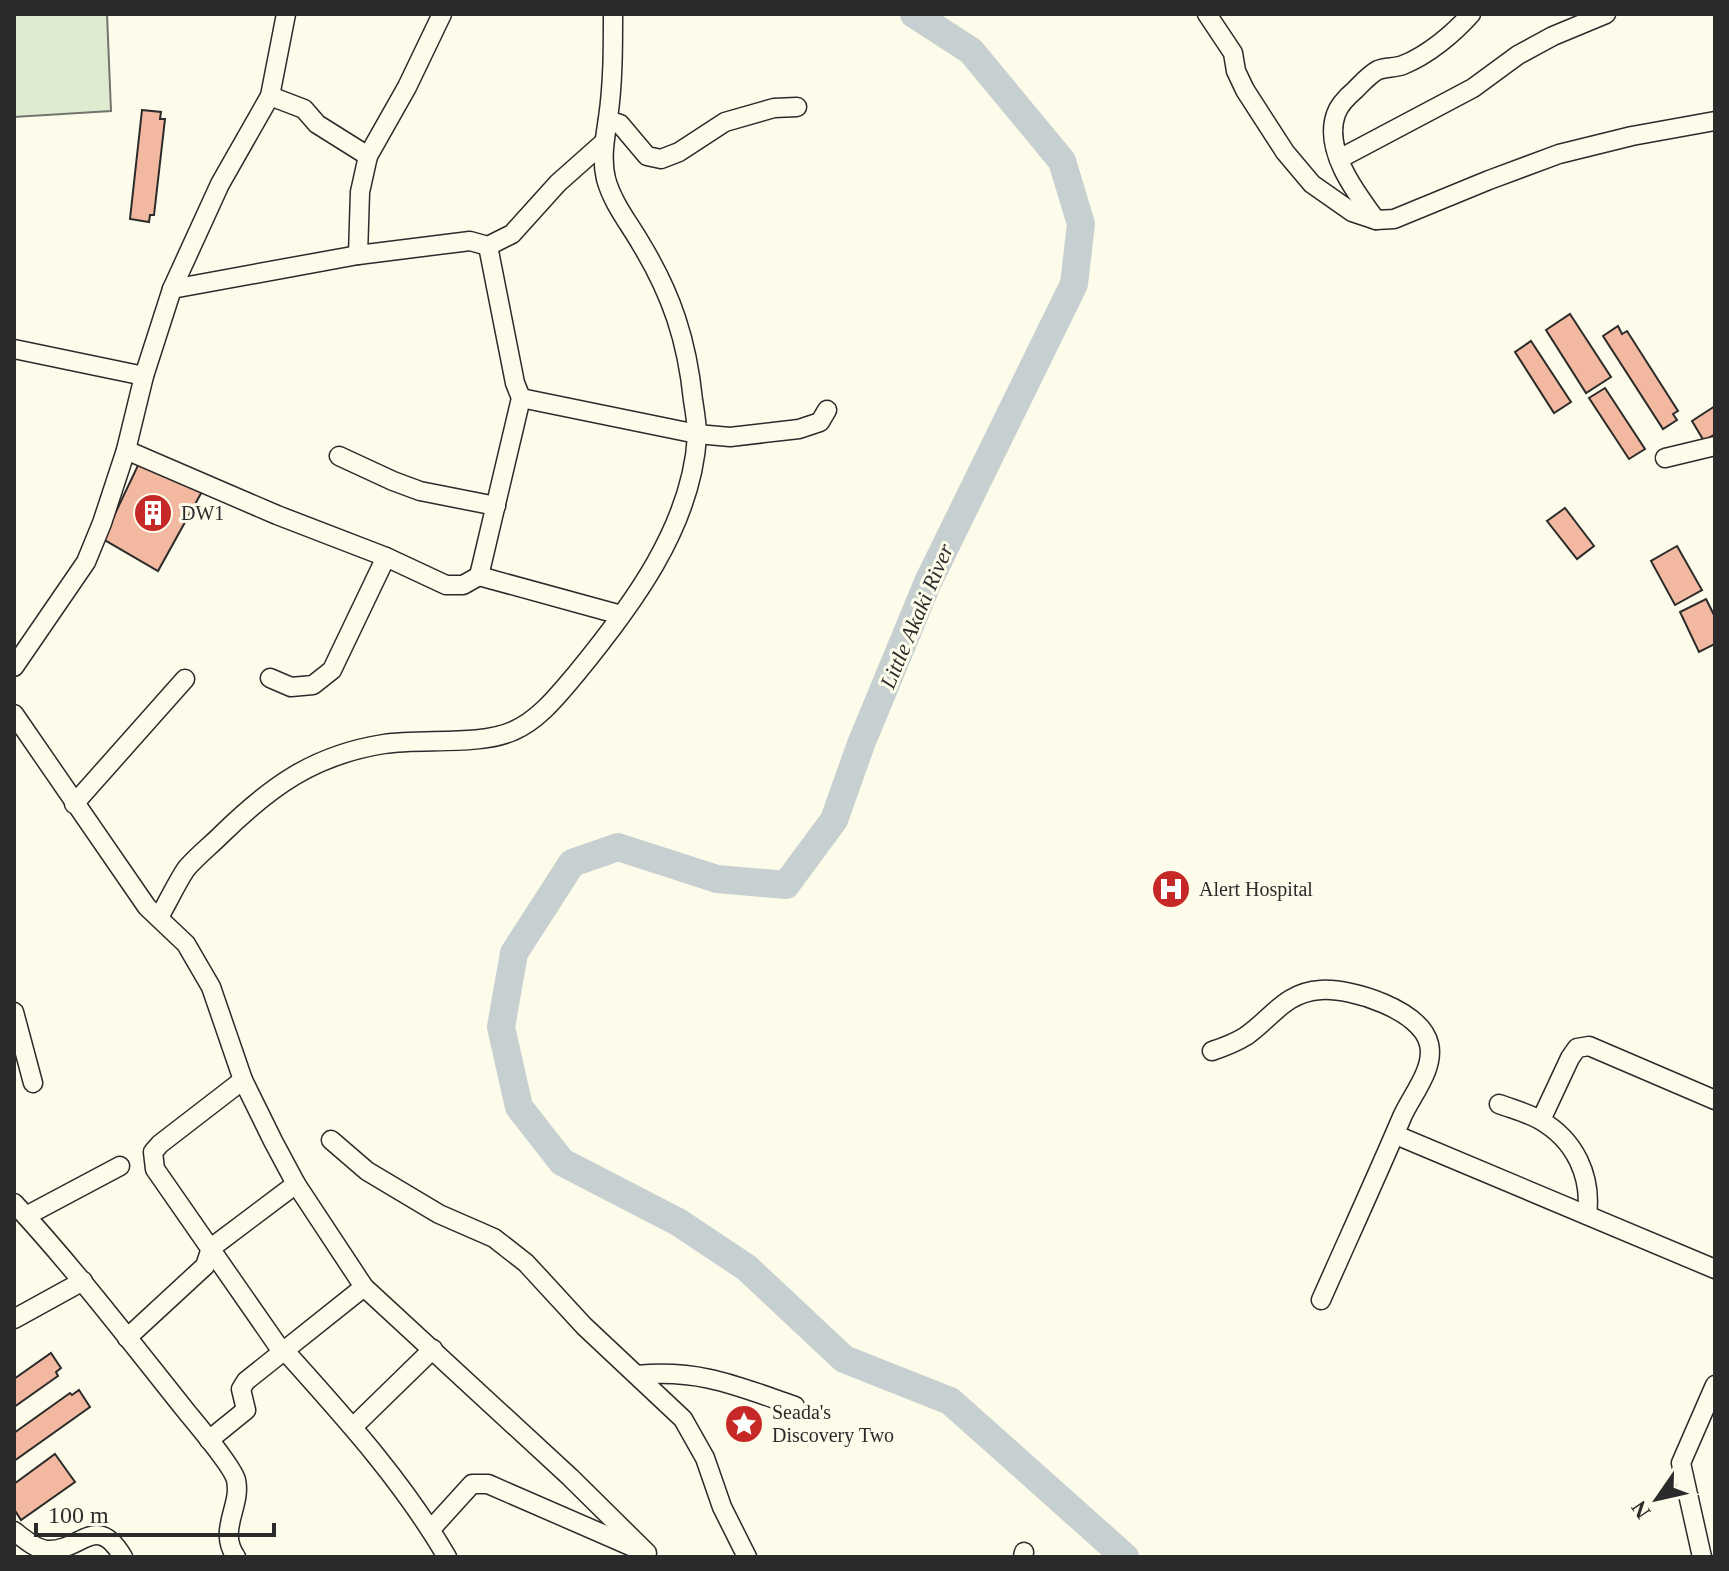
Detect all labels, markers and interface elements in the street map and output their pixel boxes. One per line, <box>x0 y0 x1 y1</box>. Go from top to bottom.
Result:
building icon: DW1 <box>132 492 174 534</box>
place label: DW1 <box>181 502 224 524</box>
water label: Little Akaki River <box>874 540 958 693</box>
hospital icon: Alert Hospital <box>1150 868 1192 910</box>
place label: Alert Hospital <box>1199 878 1313 901</box>
place label: Seada's Discovery Two <box>772 1401 894 1447</box>
place icon: Seada's Discovery Two <box>723 1403 765 1445</box>
north arrow <box>1617 1459 1697 1539</box>
scale bar <box>36 1487 274 1537</box>
text: N <box>1626 1496 1656 1523</box>
text: 100 m <box>48 1502 109 1528</box>

